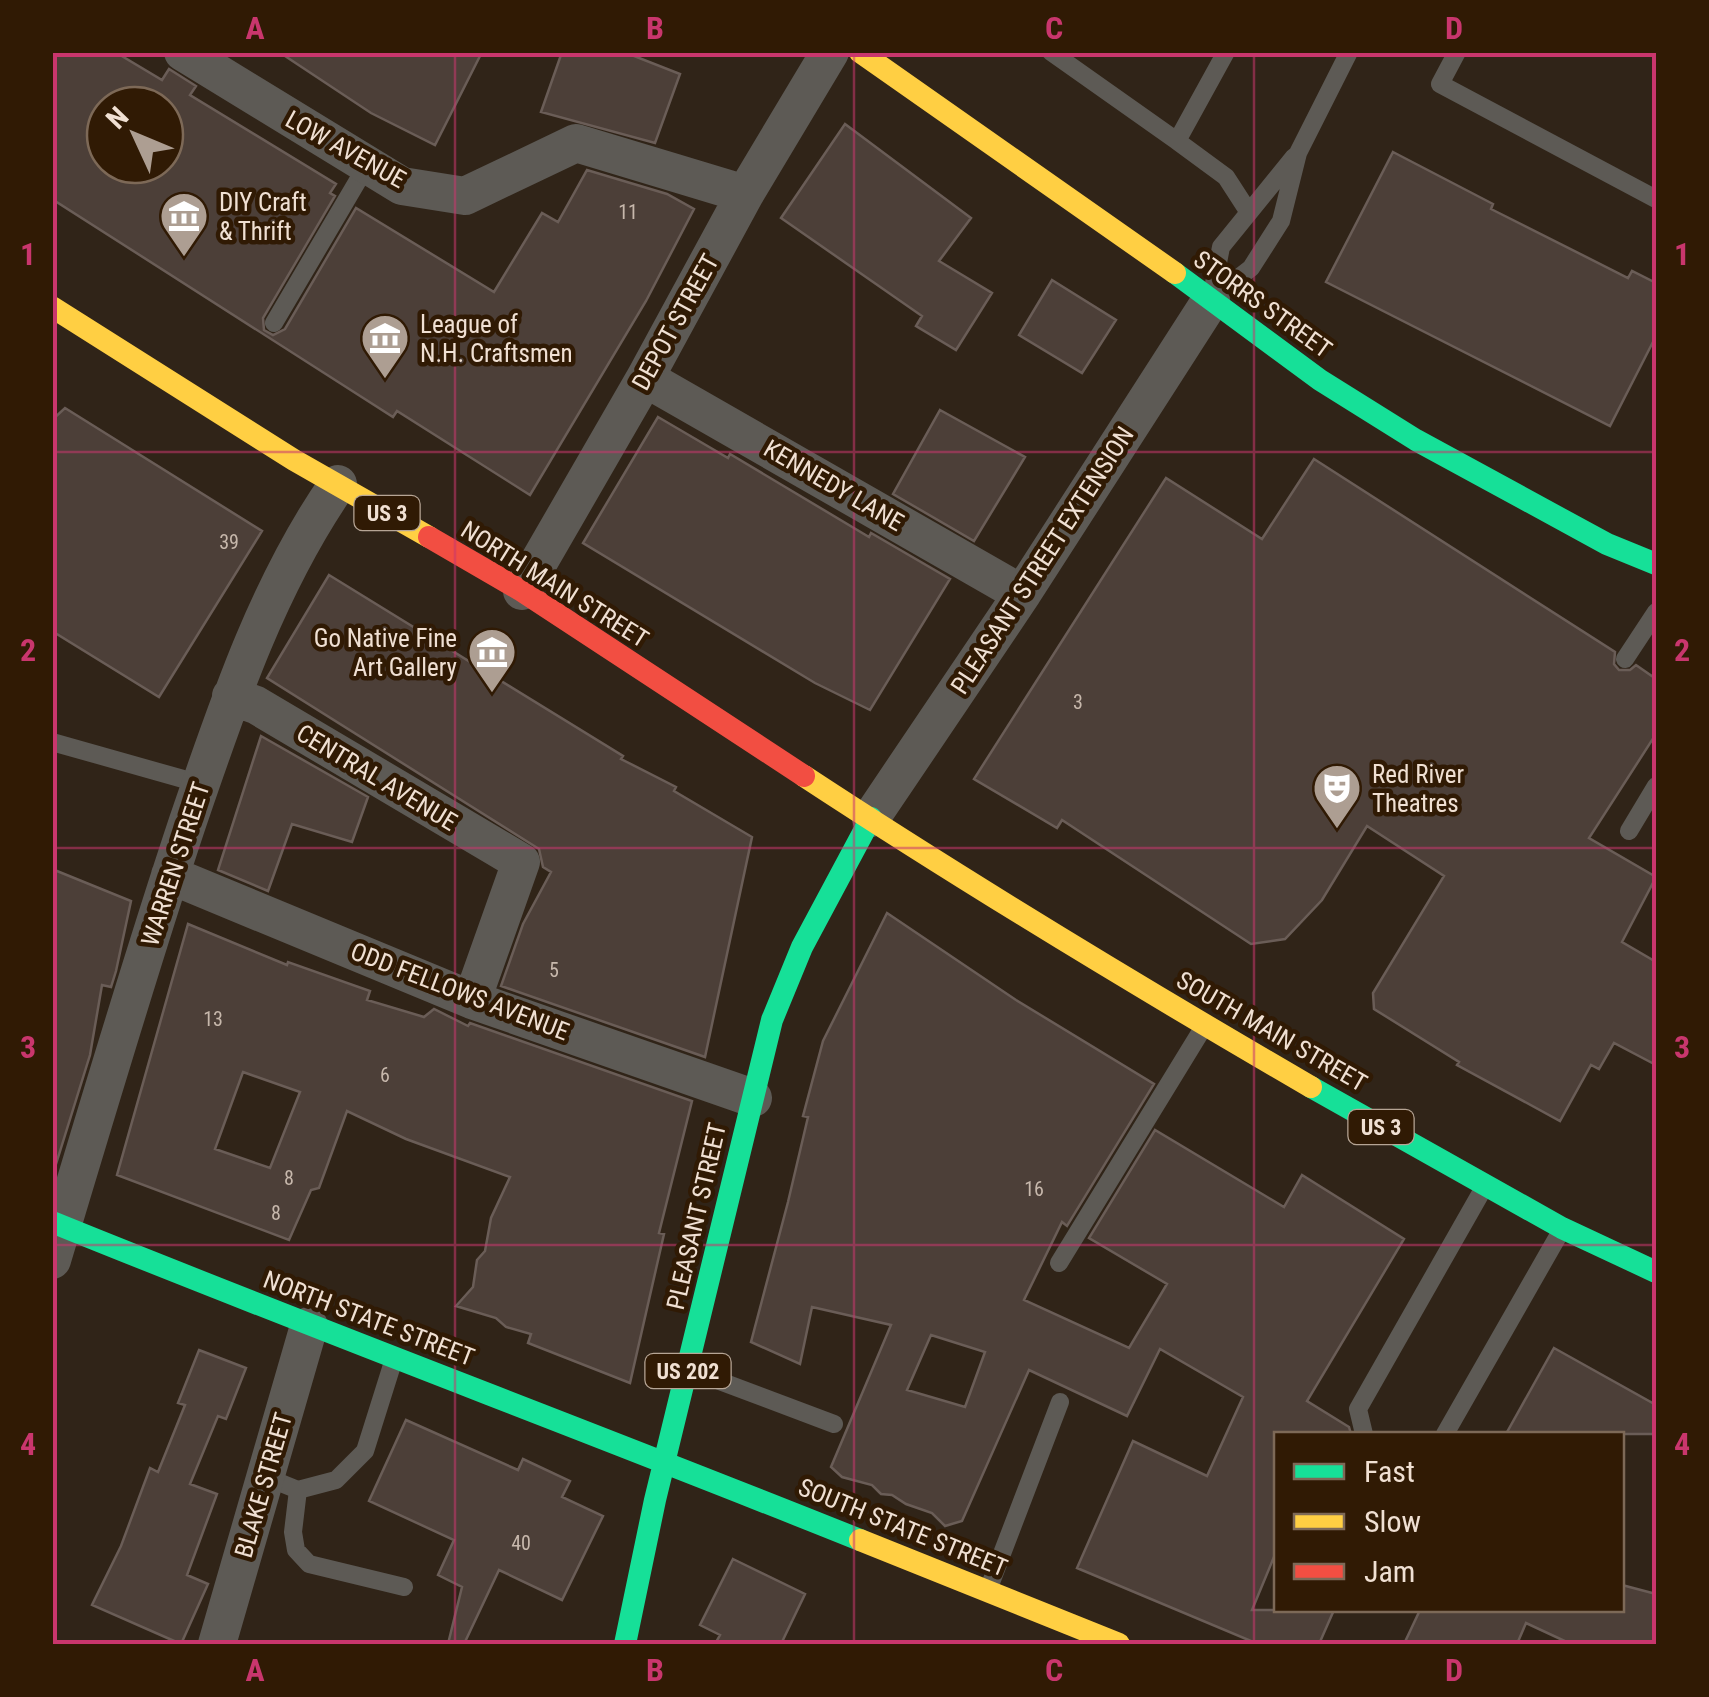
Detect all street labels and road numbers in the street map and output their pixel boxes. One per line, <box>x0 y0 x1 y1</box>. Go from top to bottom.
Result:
street label: LOW AVENUE <box>281 105 411 194</box>
street label: STORRS STREET <box>1188 245 1337 364</box>
street label: DEPOT STREET <box>626 249 725 395</box>
street label: PLEASANT STREET EXTENSION <box>945 421 1140 699</box>
street label: KENNEDY LANE <box>759 434 909 537</box>
road number: US 3 <box>354 496 420 530</box>
street label: NORTH MAIN STREET <box>456 515 654 654</box>
street label: CENTRAL AVENUE <box>291 718 462 837</box>
street label: WARREN STREET <box>135 779 216 950</box>
street label: ODD FELLOWS AVENUE <box>347 936 573 1046</box>
street label: SOUTH MAIN STREET <box>1172 965 1372 1098</box>
road number: US 3 <box>1348 1110 1414 1144</box>
street label: PLEASANT STREET <box>661 1120 732 1312</box>
street label: NORTH STATE STREET <box>259 1265 478 1372</box>
road number: US 202 <box>646 1354 730 1388</box>
street label: BLAKE STREET <box>229 1409 298 1561</box>
street label: SOUTH STATE STREET <box>794 1472 1011 1583</box>

